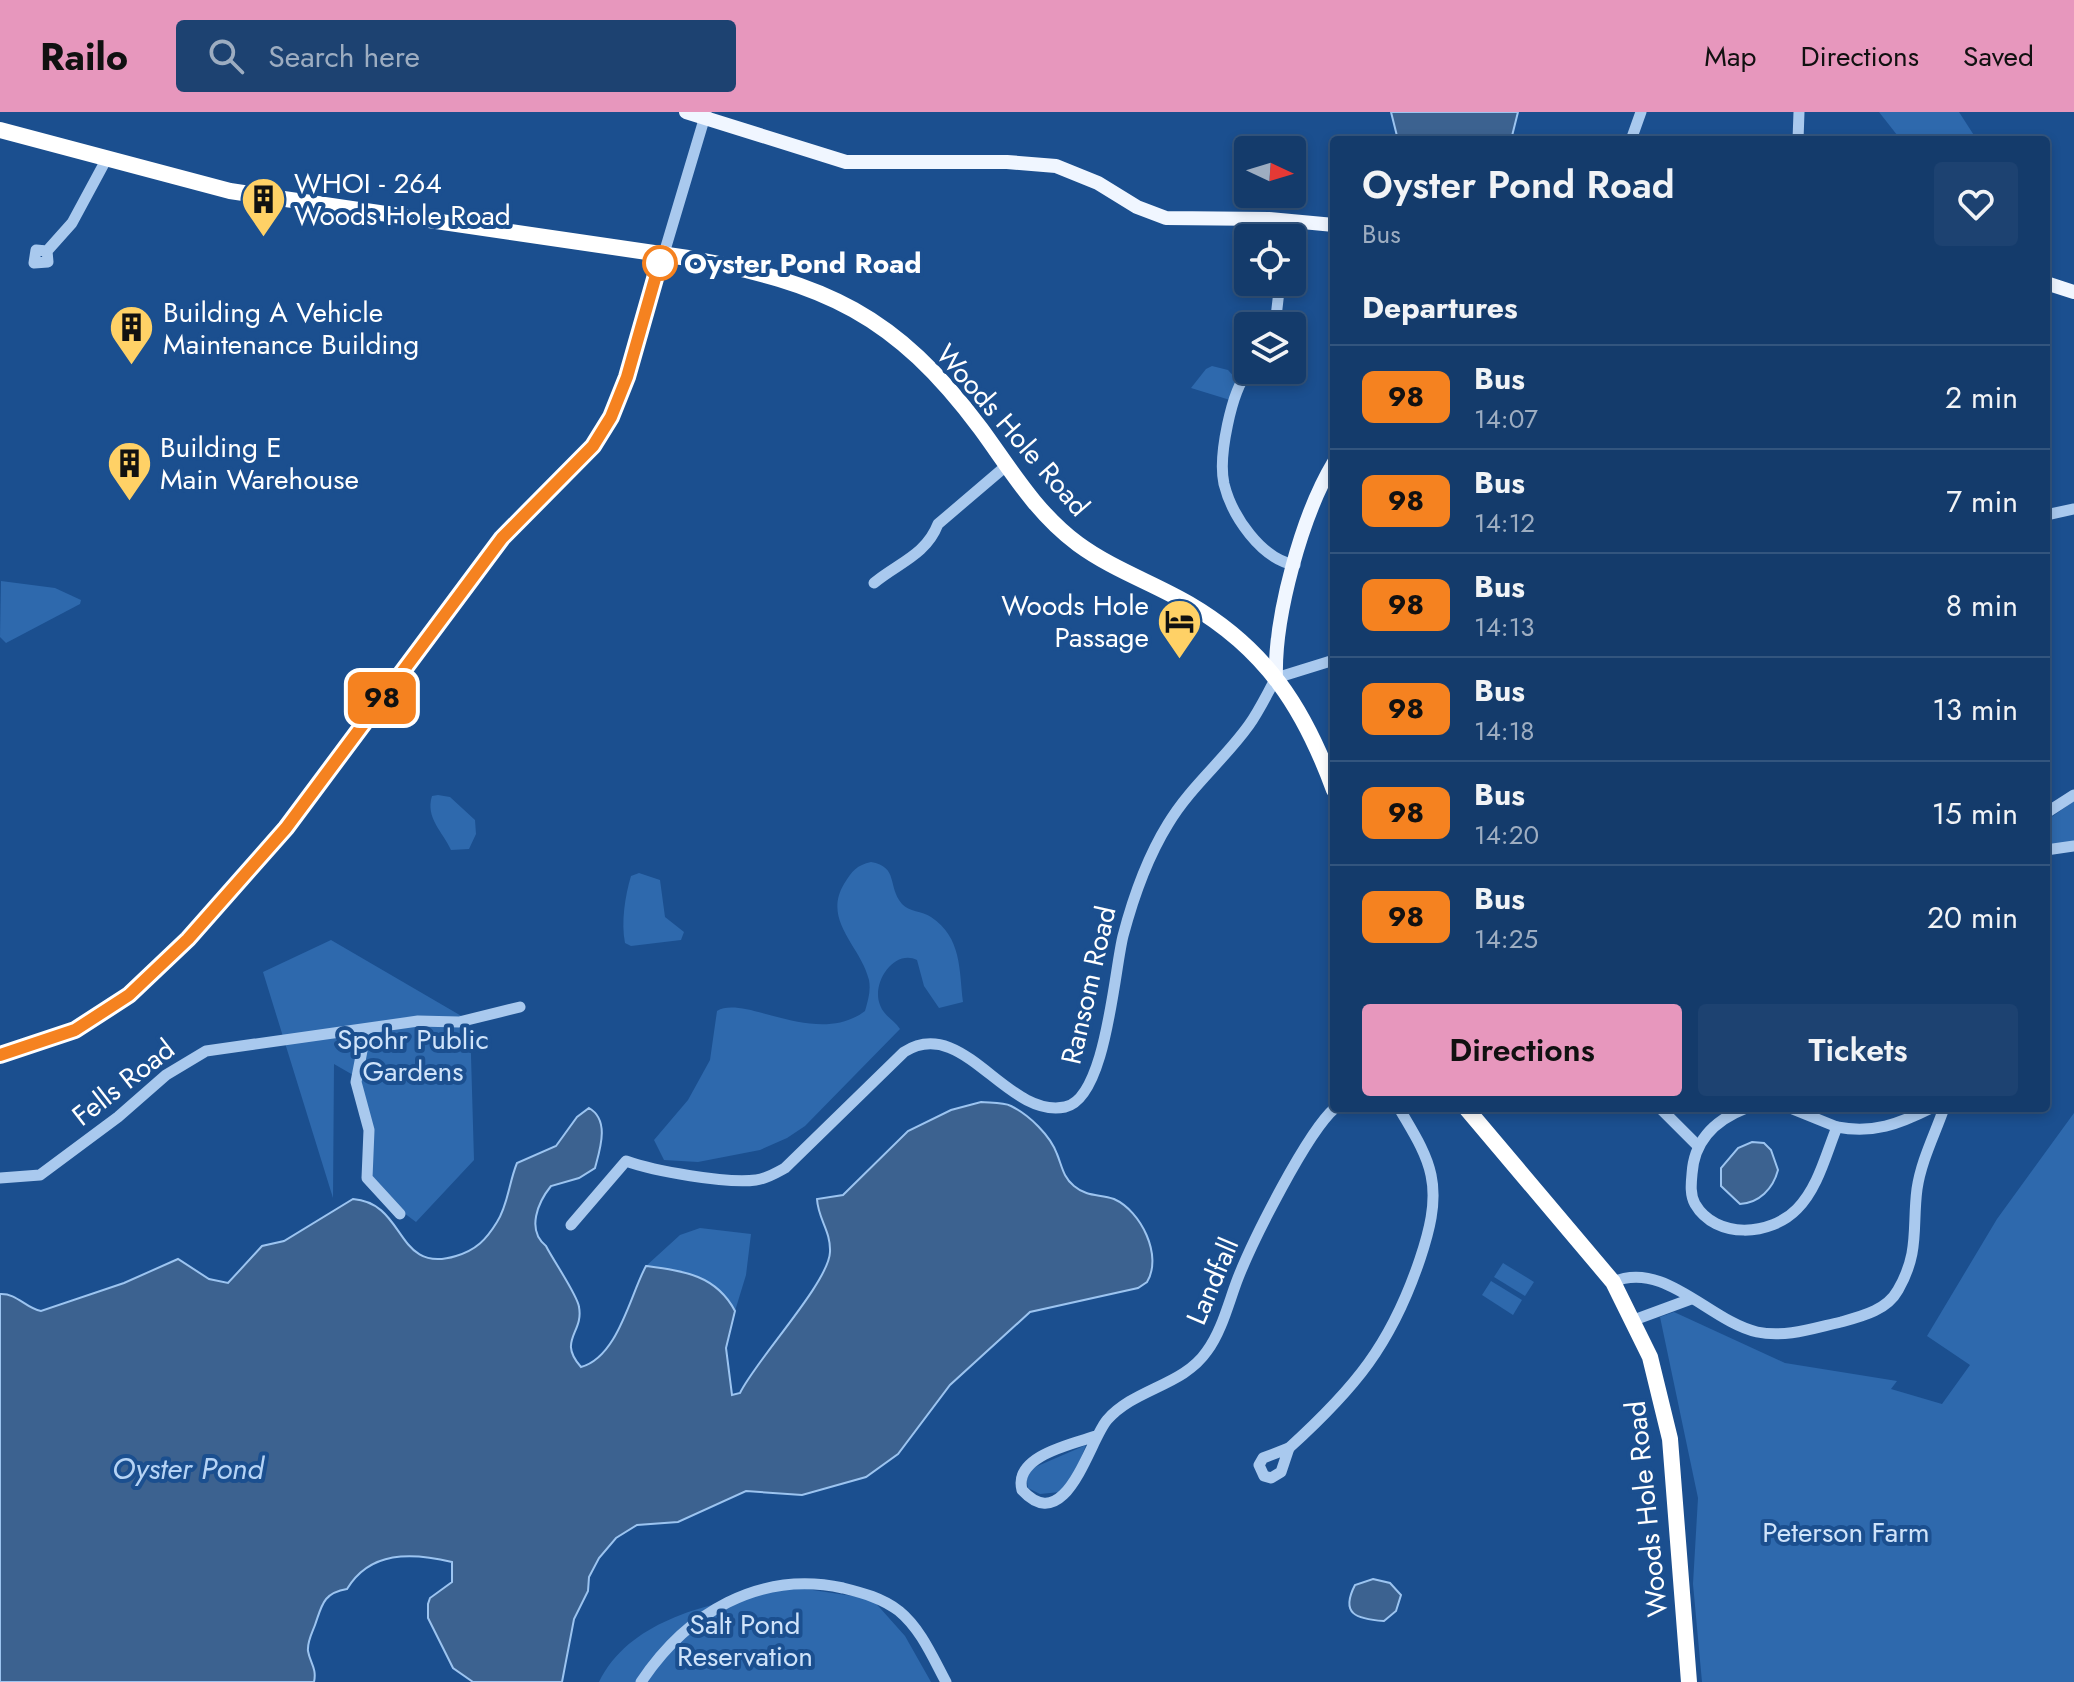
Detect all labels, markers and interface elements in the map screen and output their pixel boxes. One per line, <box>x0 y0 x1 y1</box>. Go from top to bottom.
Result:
search box <box>176 20 736 92</box>
text: Railo <box>40 29 128 84</box>
icon: search <box>204 34 248 78</box>
text: Search here <box>268 35 420 78</box>
text: Map <box>1704 36 1756 77</box>
text: Directions <box>1800 36 1919 77</box>
text: Saved <box>1963 36 2034 77</box>
north arrow <box>1234 136 1306 208</box>
map controls <box>1234 136 1306 384</box>
text: Oyster Pond Road <box>1362 157 1675 212</box>
button: heart <box>1934 162 2018 246</box>
place label: WHOI - 264 Woods Hole Road <box>294 163 511 236</box>
building icon: WHOI - 264 Woods Hole Road <box>239 175 287 238</box>
text: Bus <box>1362 215 1401 253</box>
button: locate <box>1234 224 1306 296</box>
place label: Oyster Pond Road <box>684 243 922 284</box>
marker: Oyster Pond Road <box>643 246 677 280</box>
text: Departures <box>1362 286 1518 329</box>
place label: Building A Vehicle Maintenance Building <box>163 292 419 365</box>
building icon: Building A Vehicle Maintenance Building <box>108 304 156 367</box>
button: layers <box>1234 312 1306 384</box>
street label: Woods Hole Road <box>926 335 1099 526</box>
text: Bus <box>1474 357 1525 400</box>
text: 98 <box>1388 376 1424 417</box>
text: 2 min <box>1945 376 2018 419</box>
text: 14:07 <box>1474 400 1538 438</box>
place label: Building E Main Warehouse <box>160 427 359 500</box>
building icon: Building E Main Warehouse <box>105 439 153 502</box>
text: Bus <box>1474 461 1525 504</box>
text: 98 <box>1388 480 1424 521</box>
text: 7 min <box>1946 480 2018 523</box>
text: 14:12 <box>1474 504 1535 542</box>
text: Bus <box>1474 565 1525 608</box>
text: 98 <box>1388 584 1424 625</box>
text: 8 min <box>1946 584 2018 627</box>
place label: Woods Hole Passage <box>1001 585 1149 658</box>
hotel icon: Woods Hole Passage <box>1156 597 1204 660</box>
text: 14:13 <box>1474 608 1535 646</box>
text: Bus <box>1474 669 1525 712</box>
line badge: 98 <box>346 672 418 724</box>
text: 98 <box>364 677 400 718</box>
text: 98 <box>1388 688 1424 729</box>
text: 13 min <box>1932 688 2018 731</box>
text: 14:18 <box>1474 712 1535 750</box>
text: Bus <box>1474 773 1525 816</box>
text: 98 <box>1388 792 1424 833</box>
text: 15 min <box>1932 792 2018 835</box>
text: 14:20 <box>1474 816 1539 854</box>
text: Bus <box>1474 877 1525 920</box>
text: 98 <box>1388 896 1424 937</box>
text: 20 min <box>1927 896 2018 939</box>
street label: Ransom Road <box>1050 902 1127 1068</box>
text: 14:25 <box>1474 920 1538 958</box>
button: Directions <box>1362 1004 1682 1096</box>
button: Tickets <box>1698 1004 2018 1096</box>
park label: Spohr Public Gardens <box>337 1019 489 1092</box>
street label: Fells Road <box>63 1029 183 1136</box>
street label: Landfall <box>1176 1231 1249 1331</box>
street label: Woods Hole Road <box>1615 1399 1678 1619</box>
water label: Oyster Pond <box>112 1447 265 1490</box>
park label: Peterson Farm <box>1762 1512 1930 1553</box>
park label: Salt Pond Reservation <box>677 1604 813 1677</box>

